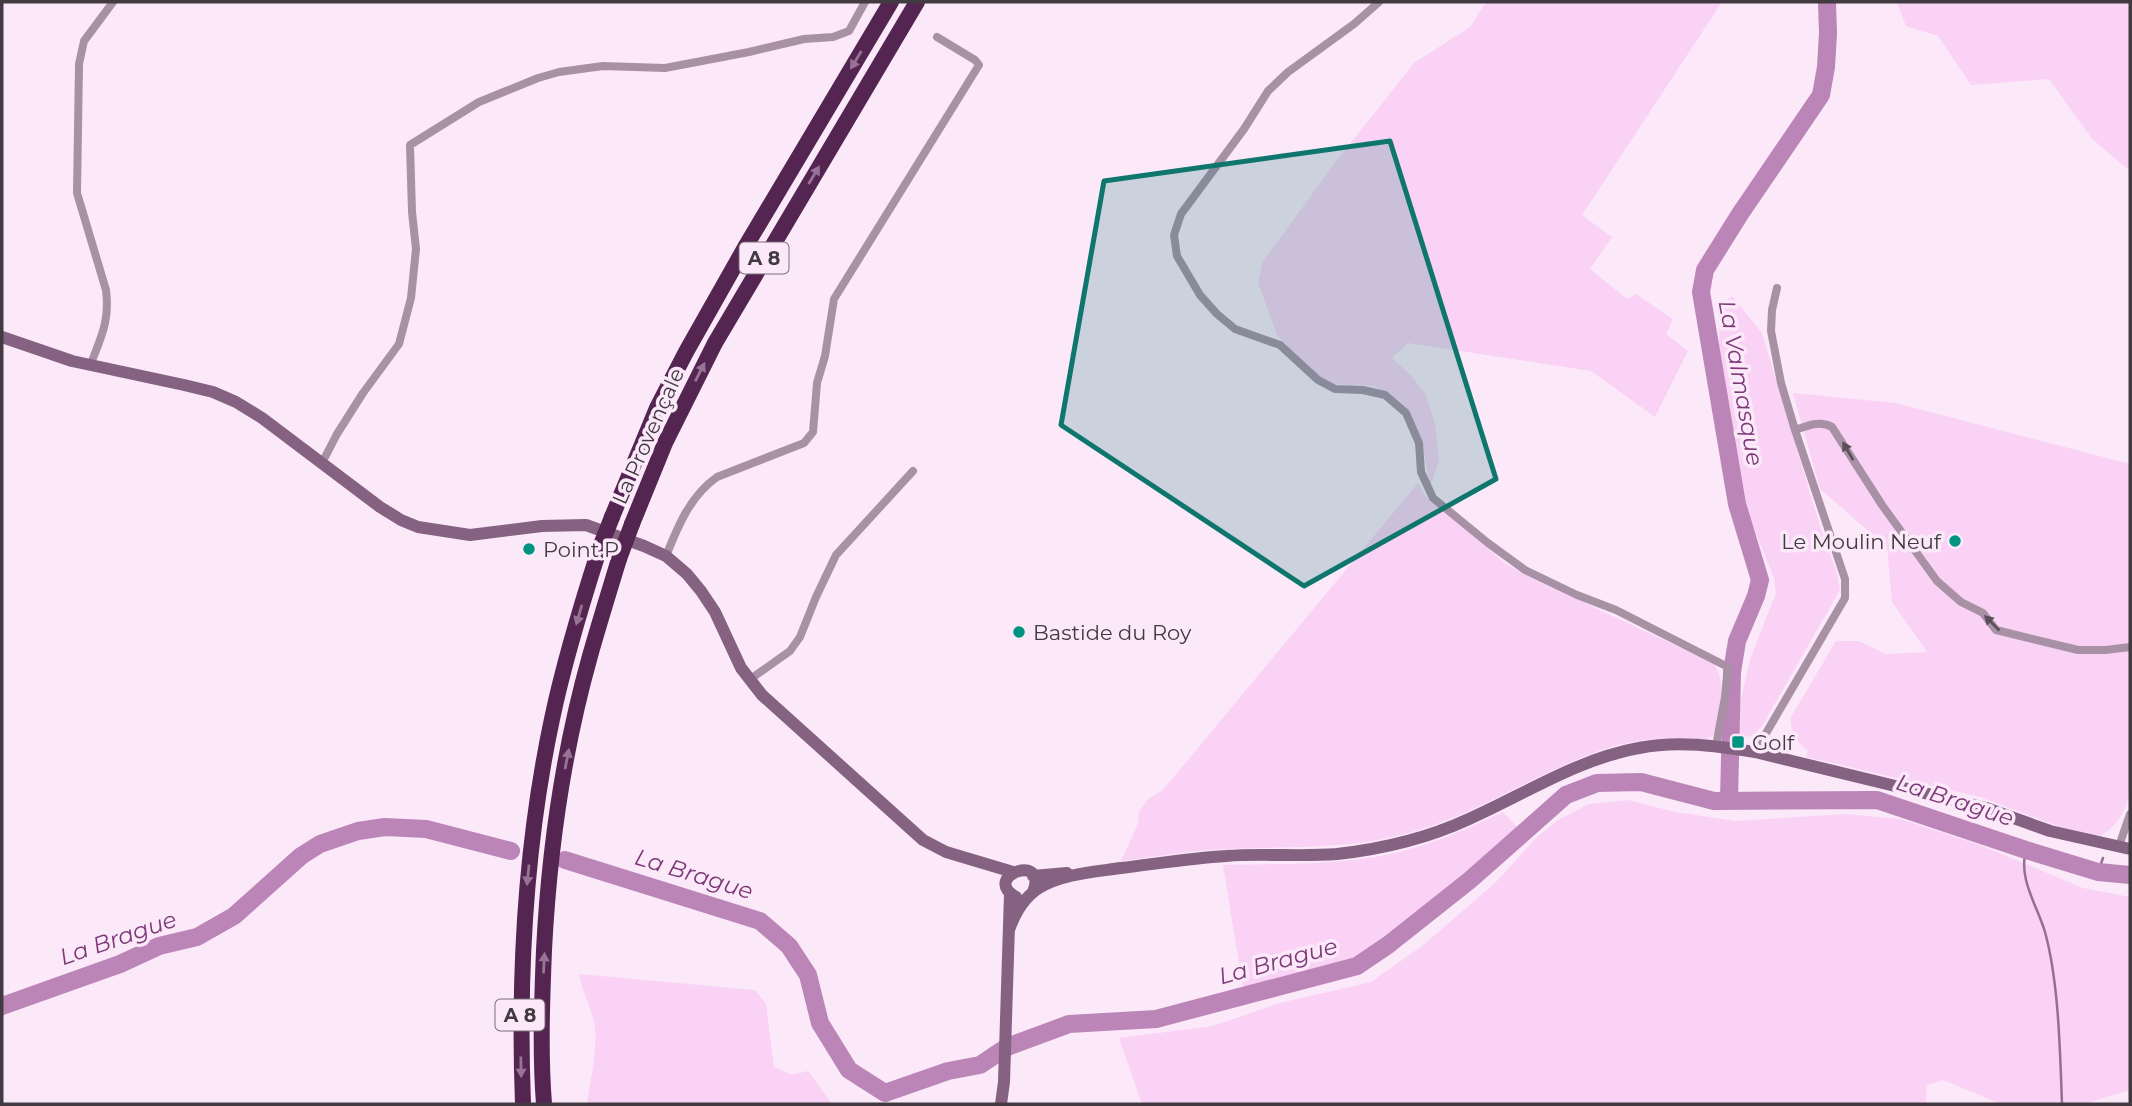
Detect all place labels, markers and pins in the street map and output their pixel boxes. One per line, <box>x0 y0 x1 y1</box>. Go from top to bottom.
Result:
place label: Le Moulin Neuf <box>1781 529 1942 554</box>
marker: Le Moulin Neuf <box>1947 533 1963 549</box>
place label: Point.P <box>543 537 619 562</box>
marker: Point.P <box>521 541 537 557</box>
place label: Bastide du Roy <box>1033 620 1192 645</box>
marker: Bastide du Roy <box>1011 624 1027 640</box>
place label: Golf <box>1752 730 1795 755</box>
marker: Golf <box>1730 734 1746 750</box>

